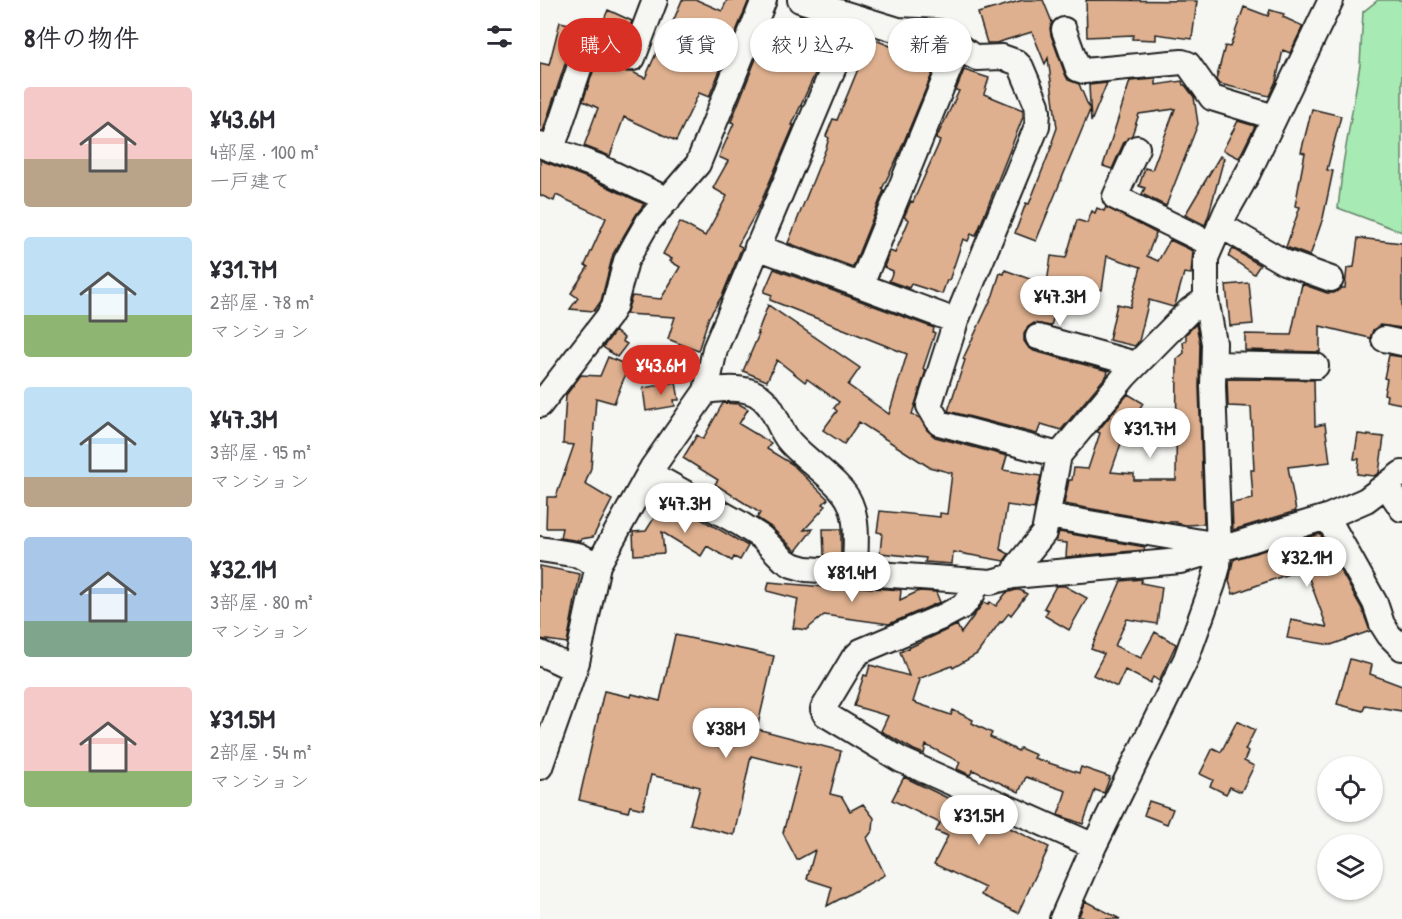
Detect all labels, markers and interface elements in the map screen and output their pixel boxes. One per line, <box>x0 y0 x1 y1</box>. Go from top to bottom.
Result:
chip: 購入 <box>558 18 642 72</box>
chip: 賃貸 <box>654 18 738 72</box>
chip: 絞り込み <box>750 18 876 72</box>
chip: 新着 <box>888 18 972 72</box>
text: 8件の物件 <box>24 20 139 55</box>
icon: filters <box>483 20 516 53</box>
text: ¥43.6M <box>210 101 275 136</box>
icon: home <box>72 111 144 183</box>
text: 4部屋 · 100 m² <box>210 138 319 165</box>
text: 一戸建て <box>210 167 290 194</box>
text: ¥31.7M <box>210 251 277 286</box>
icon: home <box>72 261 144 333</box>
pin: ¥47.3M <box>1011 276 1109 327</box>
text: ¥47.3M <box>1034 282 1086 309</box>
text: 2部屋 · 78 m² <box>210 288 314 315</box>
text: マンション <box>210 317 309 344</box>
pin: ¥43.6M <box>612 345 710 396</box>
text: ¥43.6M <box>636 351 686 378</box>
text: ¥47.3M <box>210 401 277 436</box>
pin: ¥31.7M <box>1101 408 1199 459</box>
icon: home <box>72 411 144 483</box>
text: ¥31.7M <box>1124 414 1176 441</box>
text: 3部屋 · 95 m² <box>210 438 311 465</box>
text: マンション <box>210 467 309 494</box>
pin: ¥47.3M <box>636 483 734 534</box>
text: ¥47.3M <box>659 489 711 516</box>
pin: ¥32.1M <box>1258 537 1356 588</box>
text: ¥32.1M <box>1281 543 1333 570</box>
text: ¥32.1M <box>210 551 276 586</box>
pin: ¥81.4M <box>803 552 901 603</box>
text: ¥81.4M <box>828 558 876 585</box>
icon: home <box>72 561 144 633</box>
text: 3部屋 · 80 m² <box>210 588 313 615</box>
text: マンション <box>210 617 309 644</box>
text: ¥31.5M <box>210 701 275 736</box>
pin: ¥38M <box>690 708 762 759</box>
icon: home <box>72 711 144 783</box>
text: ¥38M <box>707 714 745 741</box>
text: 2部屋 · 54 m² <box>210 738 311 765</box>
map controls <box>1317 756 1383 900</box>
button: locate <box>1317 756 1383 822</box>
text: マンション <box>210 767 309 794</box>
pin: ¥31.5M <box>930 795 1028 846</box>
text: ¥31.5M <box>954 801 1004 828</box>
button: layers <box>1317 834 1383 900</box>

